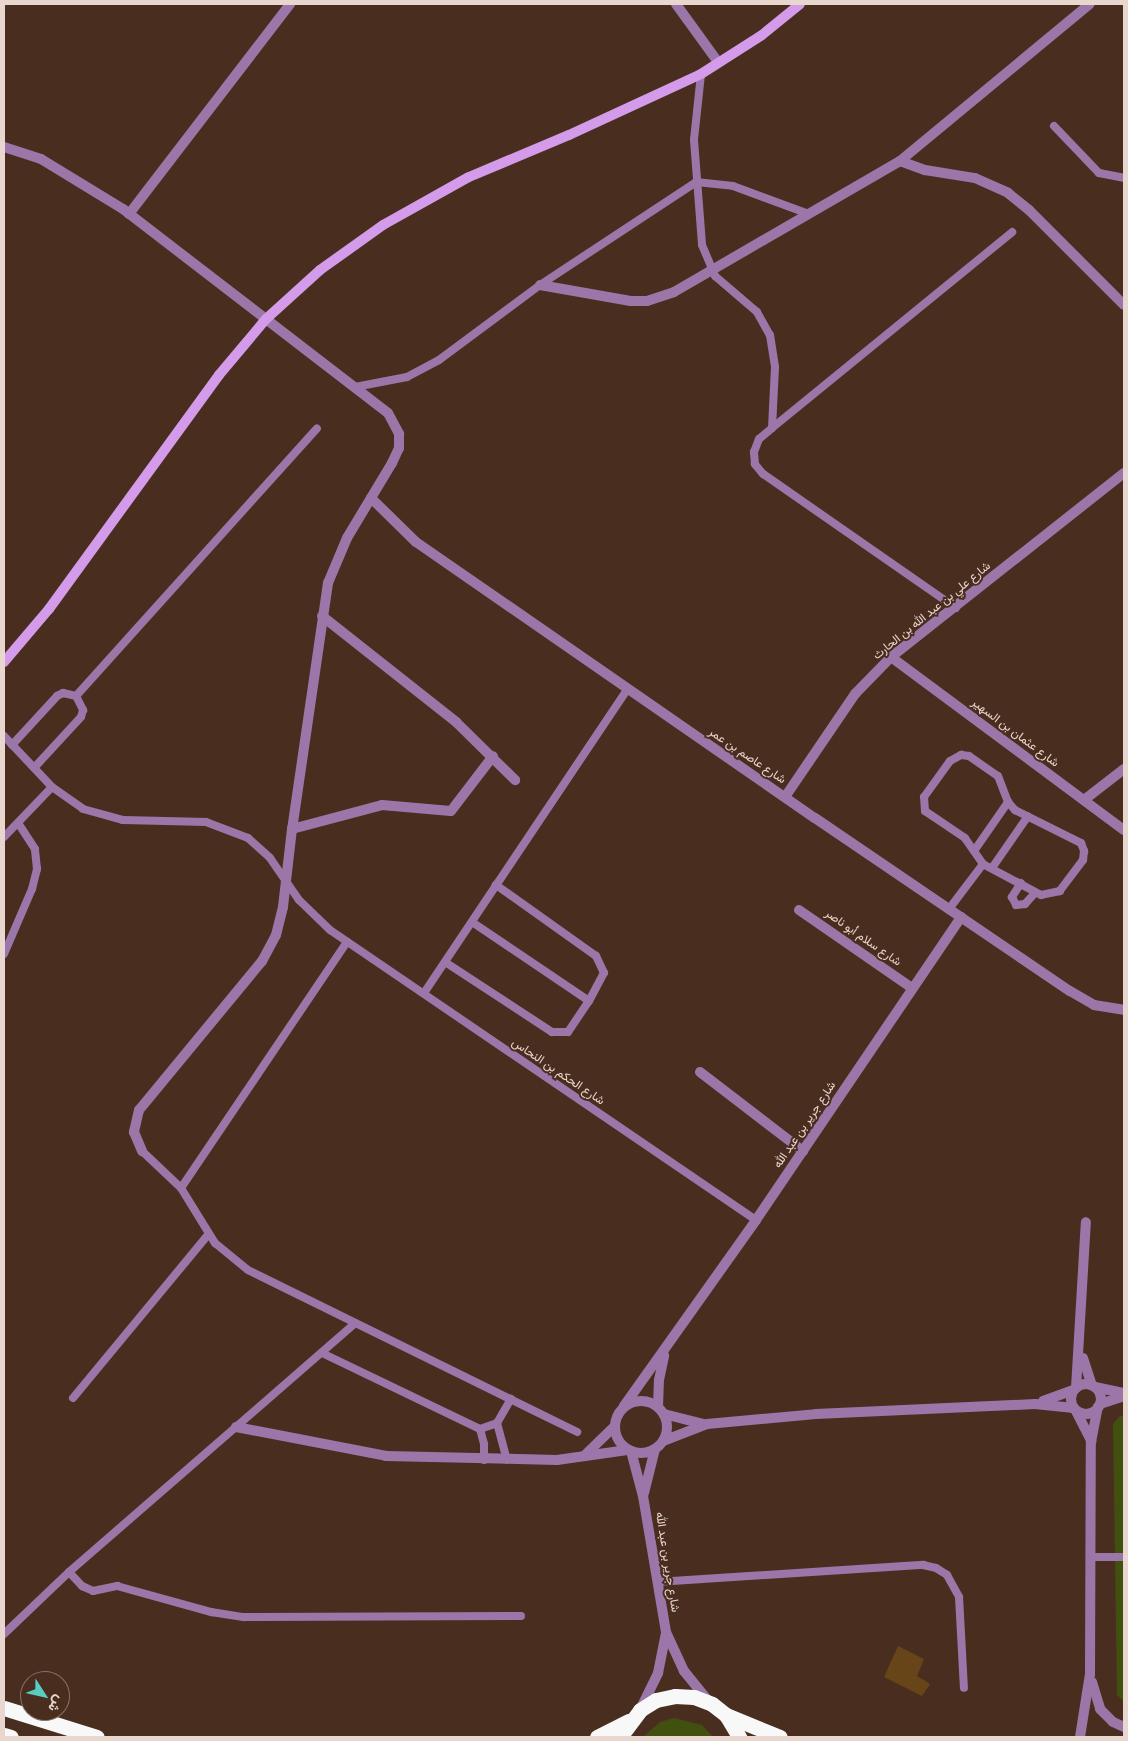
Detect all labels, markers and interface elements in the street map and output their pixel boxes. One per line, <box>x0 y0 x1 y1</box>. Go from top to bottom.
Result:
street label: شارع علي بن عبد الله بن الحارث <box>870 559 994 663</box>
street label: شارع عثمان بن السهير <box>969 695 1061 771</box>
street label: شارع عاصم بن عمر <box>706 725 788 787</box>
street label: شارع سلام أبو ناصر <box>822 906 904 970</box>
street label: شارع الحكم بن النحاس <box>509 1036 607 1108</box>
street label: شارع جرير بن عبد الله <box>771 1079 839 1171</box>
street label: شارع جرير بن عبد الله <box>652 1511 682 1613</box>
north arrow <box>20 1671 70 1721</box>
text: ش <box>45 1693 68 1716</box>

